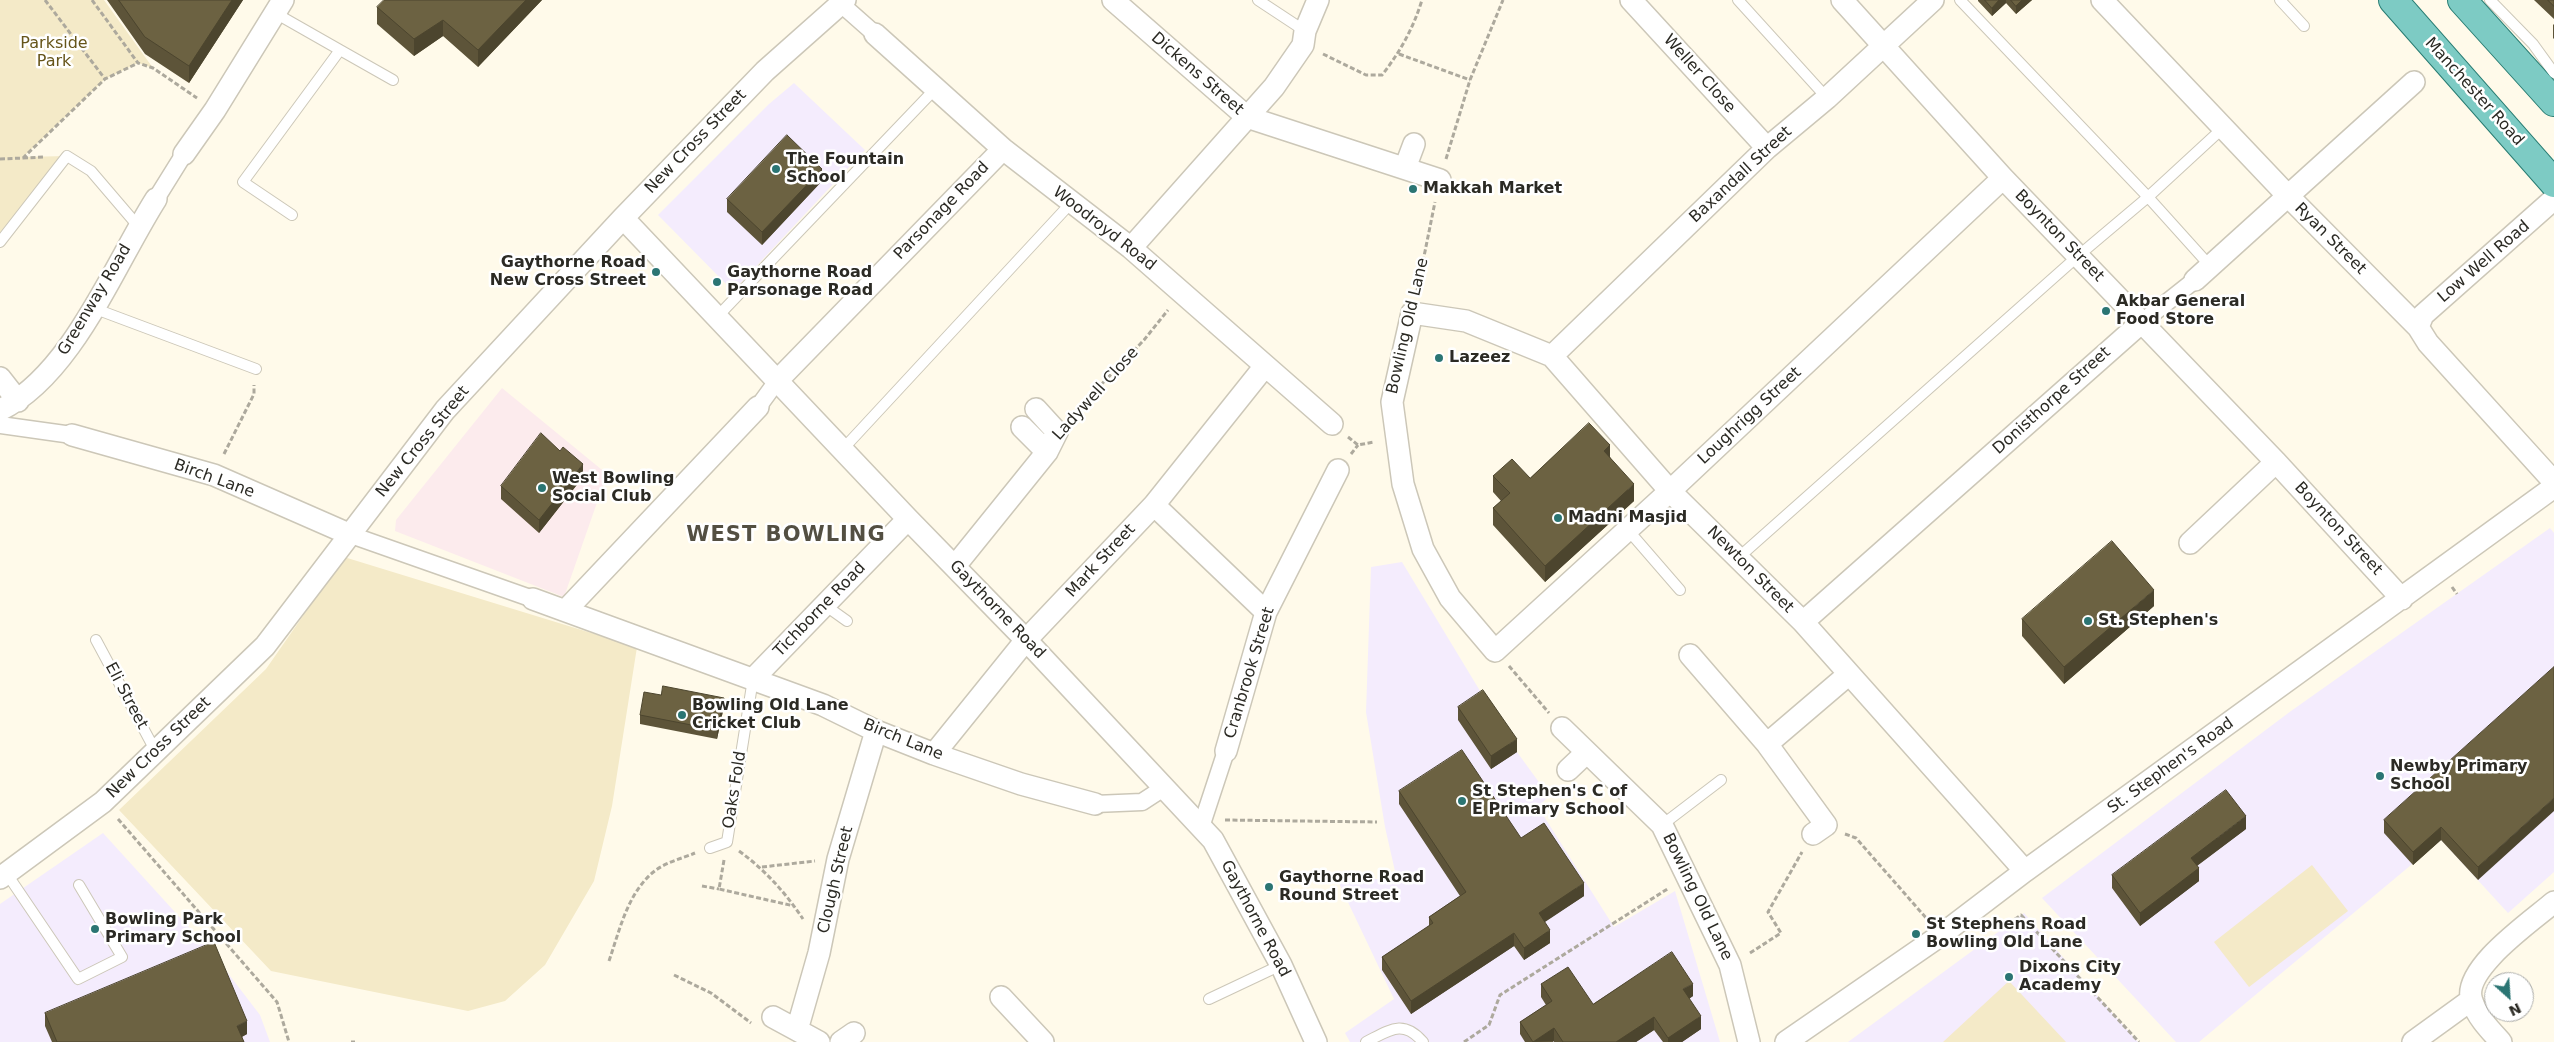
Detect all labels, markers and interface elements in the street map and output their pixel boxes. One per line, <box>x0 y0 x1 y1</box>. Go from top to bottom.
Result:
street label: Dickens Street <box>1147 29 1247 119</box>
street label: Weller Close <box>1659 31 1739 117</box>
park label: Parkside Park <box>20 34 88 72</box>
street label: Manchester Road <box>2420 34 2528 150</box>
street label: New Cross Street <box>641 86 751 198</box>
street label: Baxandall Street <box>1686 123 1796 227</box>
place label: The Fountain School <box>786 150 904 188</box>
street label: Parsonage Road <box>890 158 994 264</box>
marker: The Fountain School <box>770 163 782 175</box>
place label: Makkah Market <box>1423 179 1562 199</box>
street label: Woodroyd Road <box>1049 183 1159 275</box>
marker: Makkah Market <box>1407 183 1419 195</box>
street label: Boynton Street <box>2010 186 2108 286</box>
street label: Ryan Street <box>2290 199 2370 279</box>
street label: Low Well Road <box>2434 217 2534 307</box>
street label: Greenway Road <box>54 241 136 359</box>
place label: Gaythorne Road New Cross Street <box>490 253 646 291</box>
street label: Bowling Old Lane <box>1383 256 1433 396</box>
place label: Gaythorne Road Parsonage Road <box>727 263 873 301</box>
marker: Gaythorne Road New Cross Street <box>650 266 662 278</box>
marker: Gaythorne Road Parsonage Road <box>711 276 723 288</box>
place label: Akbar General Food Store <box>2116 292 2245 330</box>
marker: Akbar General Food Store <box>2100 305 2112 317</box>
street label: Ladywell Close <box>1049 343 1143 445</box>
street label: Donisthorpe Street <box>1989 343 2115 459</box>
place label: Lazeez <box>1449 348 1510 368</box>
marker: Lazeez <box>1433 352 1445 364</box>
street label: Loughrigg Street <box>1694 363 1806 469</box>
street label: New Cross Street <box>372 383 474 501</box>
street label: Birch Lane <box>171 456 257 502</box>
place label: West Bowling Social Club <box>552 469 674 507</box>
street label: Boynton Street <box>2290 478 2386 580</box>
marker: West Bowling Social Club <box>536 482 548 494</box>
place label: Madni Masjid <box>1568 508 1687 528</box>
marker: Madni Masjid <box>1552 512 1564 524</box>
street label: Mark Street <box>1062 520 1140 602</box>
district label: WEST BOWLING <box>685 523 887 549</box>
street label: Newton Street <box>1703 523 1797 617</box>
street label: Gaythorne Road <box>945 557 1049 663</box>
street label: Tichborne Road <box>770 559 870 661</box>
street label: Cranbrook Street <box>1221 605 1279 741</box>
place label: St. Stephen's <box>2098 611 2218 631</box>
marker: St. Stephen's <box>2082 615 2094 627</box>
street label: Eli Street <box>100 659 152 733</box>
street label: New Cross Street <box>103 693 215 803</box>
place label: Bowling Old Lane Cricket Club <box>692 696 849 734</box>
marker: Bowling Old Lane Cricket Club <box>676 709 688 721</box>
street label: St. Stephen's Road <box>2104 714 2238 818</box>
street label: Birch Lane <box>860 715 946 765</box>
street label: Oaks Fold <box>719 750 751 830</box>
place label: Newby Primary School <box>2390 757 2527 795</box>
marker: Newby Primary School <box>2374 770 2386 782</box>
place label: St Stephen's C of E Primary School <box>1472 782 1627 820</box>
marker: St Stephen's C of E Primary School <box>1456 795 1468 807</box>
street label: Clough Street <box>814 824 858 936</box>
street label: Bowling Old Lane <box>1658 830 1736 964</box>
street label: Gaythorne Road <box>1216 857 1294 981</box>
place label: Gaythorne Road Round Street <box>1279 868 1424 906</box>
marker: Gaythorne Road Round Street <box>1263 881 1275 893</box>
place label: Bowling Park Primary School <box>105 910 241 948</box>
place label: St Stephens Road Bowling Old Lane <box>1926 915 2087 953</box>
marker: Bowling Park Primary School <box>89 923 101 935</box>
marker: St Stephens Road Bowling Old Lane <box>1910 928 1922 940</box>
place label: Dixons City Academy <box>2019 958 2121 996</box>
marker: Dixons City Academy <box>2003 971 2015 983</box>
north arrow <box>2484 972 2534 1022</box>
text: N <box>2506 1000 2524 1019</box>

